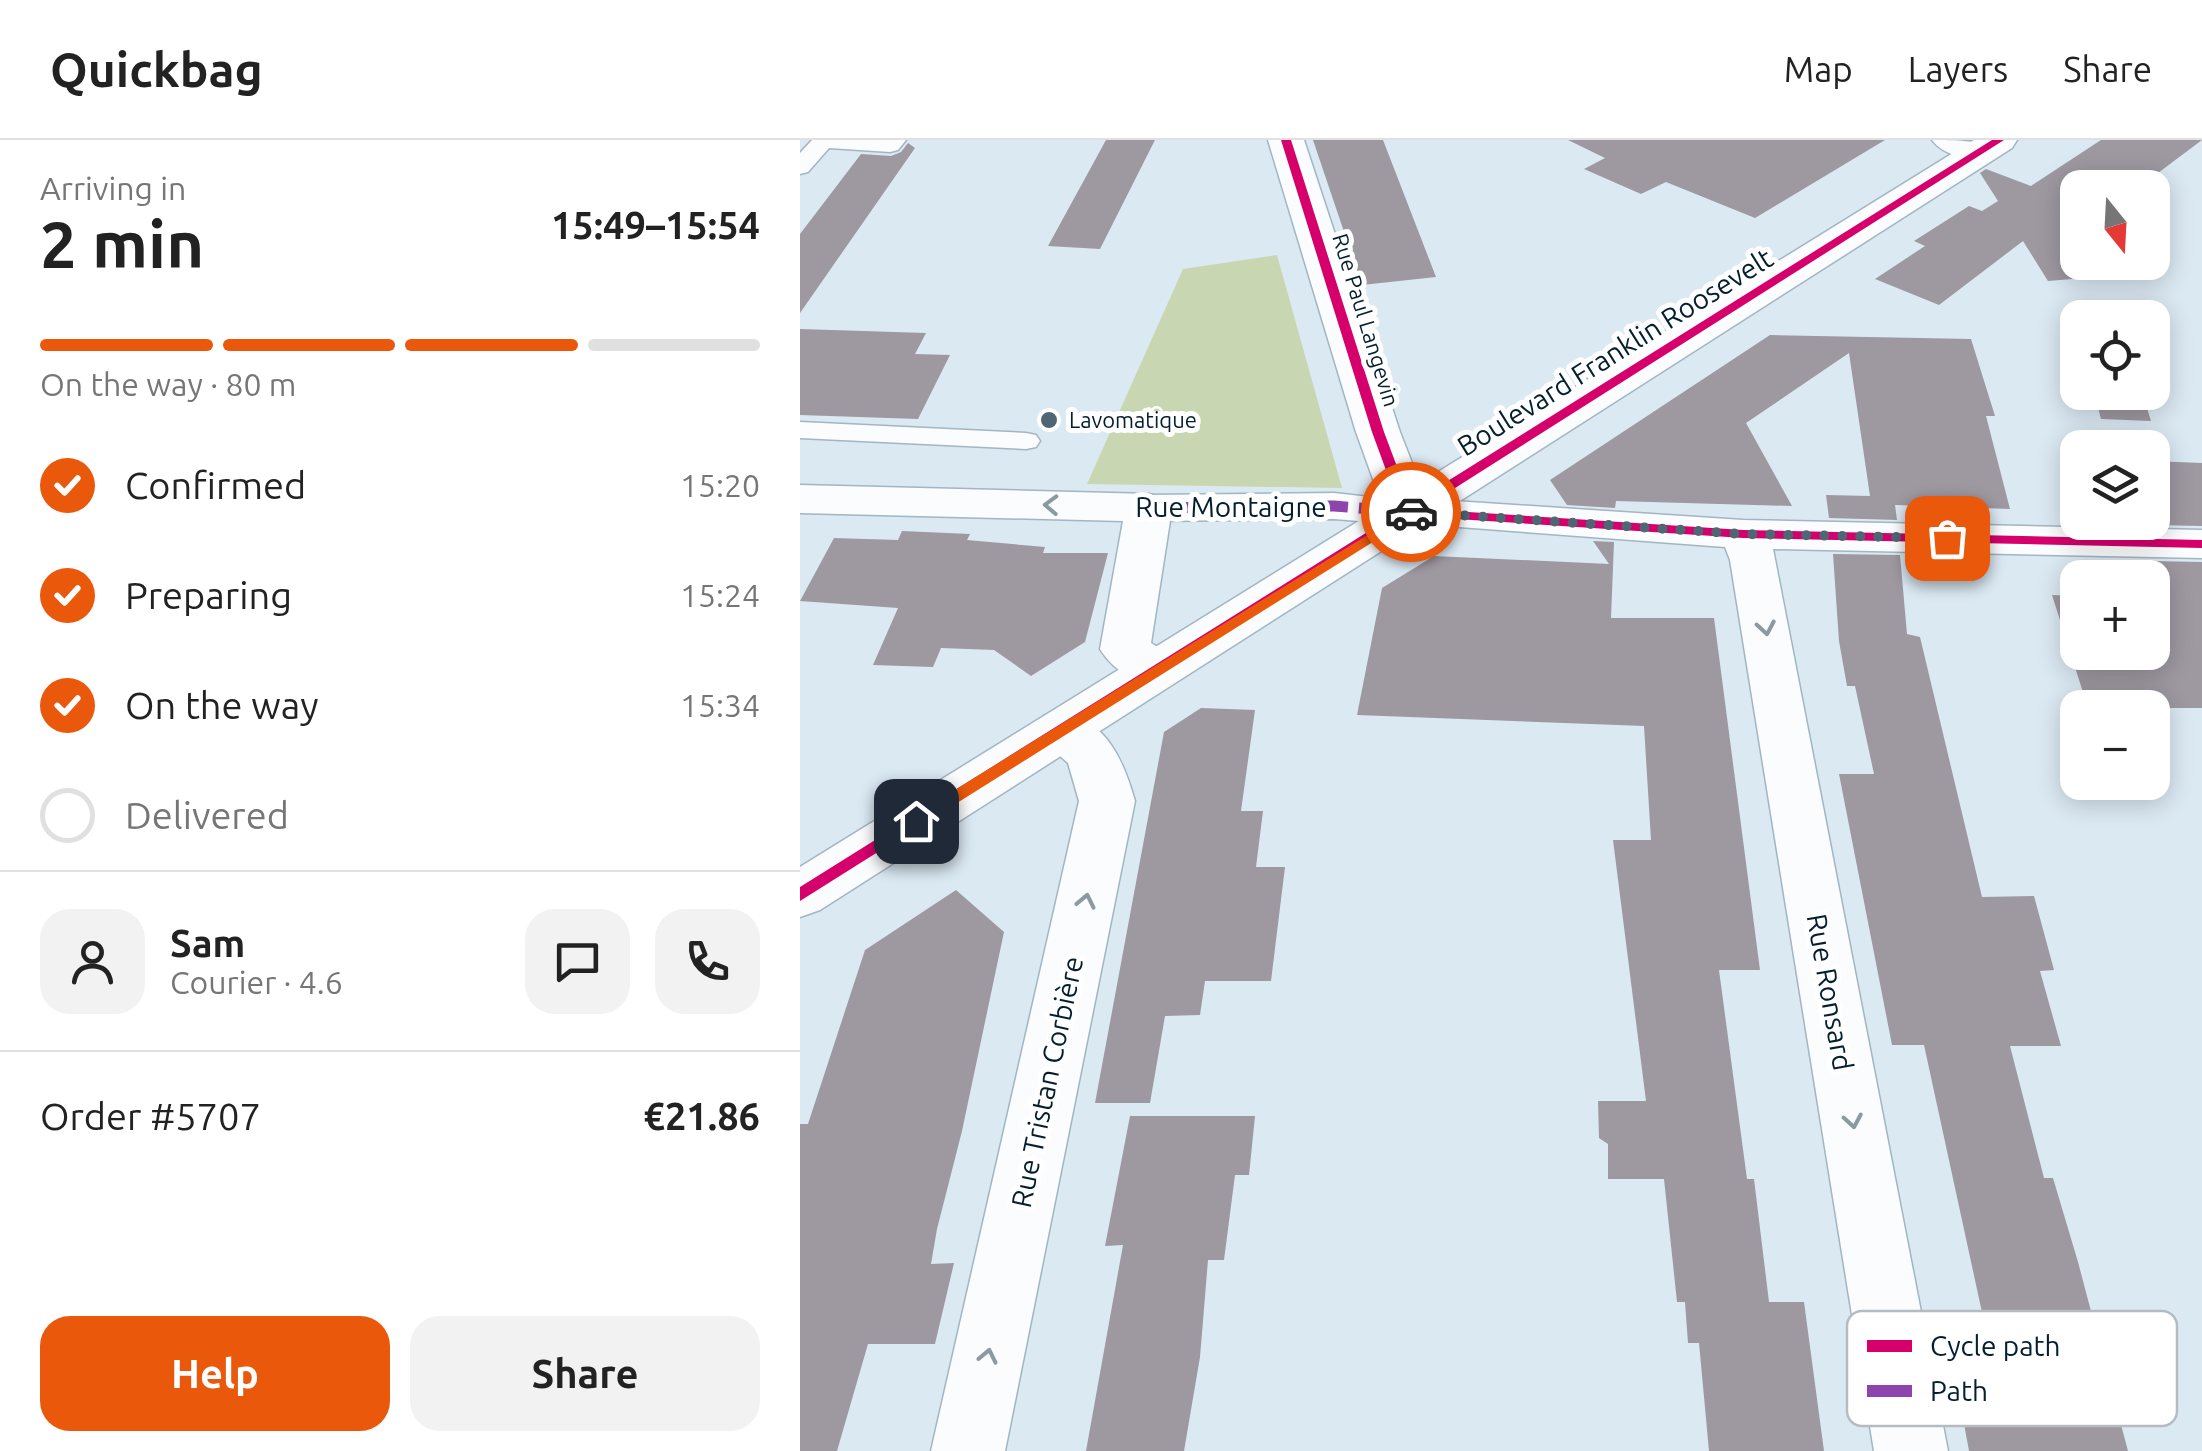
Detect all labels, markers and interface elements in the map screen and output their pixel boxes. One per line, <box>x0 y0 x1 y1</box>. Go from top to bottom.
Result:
text: Quickbag <box>50 42 263 96</box>
text: Map <box>1784 49 1853 89</box>
text: Layers <box>1908 49 2008 89</box>
text: Share <box>2063 49 2152 89</box>
text: Arriving in <box>40 170 186 206</box>
north arrow <box>2060 170 2170 280</box>
map controls <box>2060 170 2170 800</box>
text: 15:49–15:54 <box>551 204 760 246</box>
text: 2 min <box>40 207 204 280</box>
street label: Rue Paul Langevin <box>1328 230 1405 409</box>
street label: Boulevard Franklin Roosevelt <box>1452 242 1778 462</box>
button: locate <box>2060 300 2170 410</box>
text: On the way · 80 m <box>40 366 296 402</box>
place label: Lavomatique <box>1069 407 1197 432</box>
marker: Lavomatique <box>1038 409 1060 431</box>
button: layers <box>2060 430 2170 540</box>
icon: check <box>40 458 95 513</box>
courier <box>1361 462 1461 562</box>
text: Confirmed <box>125 464 306 506</box>
text: 15:20 <box>680 467 760 503</box>
icon: car <box>1384 485 1439 540</box>
street label: Rue Montaigne <box>1135 491 1327 522</box>
one-way arrow <box>1043 495 1059 516</box>
pin <box>1905 496 1990 581</box>
icon: bag <box>1920 511 1975 566</box>
button: + <box>2060 560 2170 670</box>
icon: check <box>40 568 95 623</box>
text: Preparing <box>125 574 292 616</box>
text: 15:24 <box>680 577 760 613</box>
one-way arrow <box>1755 620 1776 636</box>
icon: check <box>40 678 95 733</box>
text: On the way <box>125 684 318 726</box>
text: 15:34 <box>680 687 760 723</box>
button: − <box>2060 690 2170 800</box>
pin <box>874 779 959 864</box>
text: Delivered <box>125 794 289 836</box>
icon: home <box>889 794 944 849</box>
one-way arrow <box>1074 893 1095 910</box>
button: person <box>40 909 145 1014</box>
button: chat <box>525 909 630 1014</box>
button: phone <box>655 909 760 1014</box>
street label: Rue Ronsard <box>1801 911 1860 1073</box>
text: Sam <box>170 922 245 964</box>
street label: Rue Tristan Corbière <box>1005 953 1088 1210</box>
text: Courier · 4.6 <box>170 964 343 1000</box>
text: Order #5707 <box>40 1095 261 1137</box>
text: €21.86 <box>643 1095 760 1137</box>
one-way arrow <box>1842 1112 1863 1129</box>
legend <box>1847 1311 2177 1426</box>
button: Help <box>40 1316 390 1431</box>
button: Share <box>410 1316 760 1431</box>
text: Cycle path <box>1930 1330 2061 1361</box>
one-way arrow <box>977 1348 998 1365</box>
text: Path <box>1930 1375 1988 1406</box>

